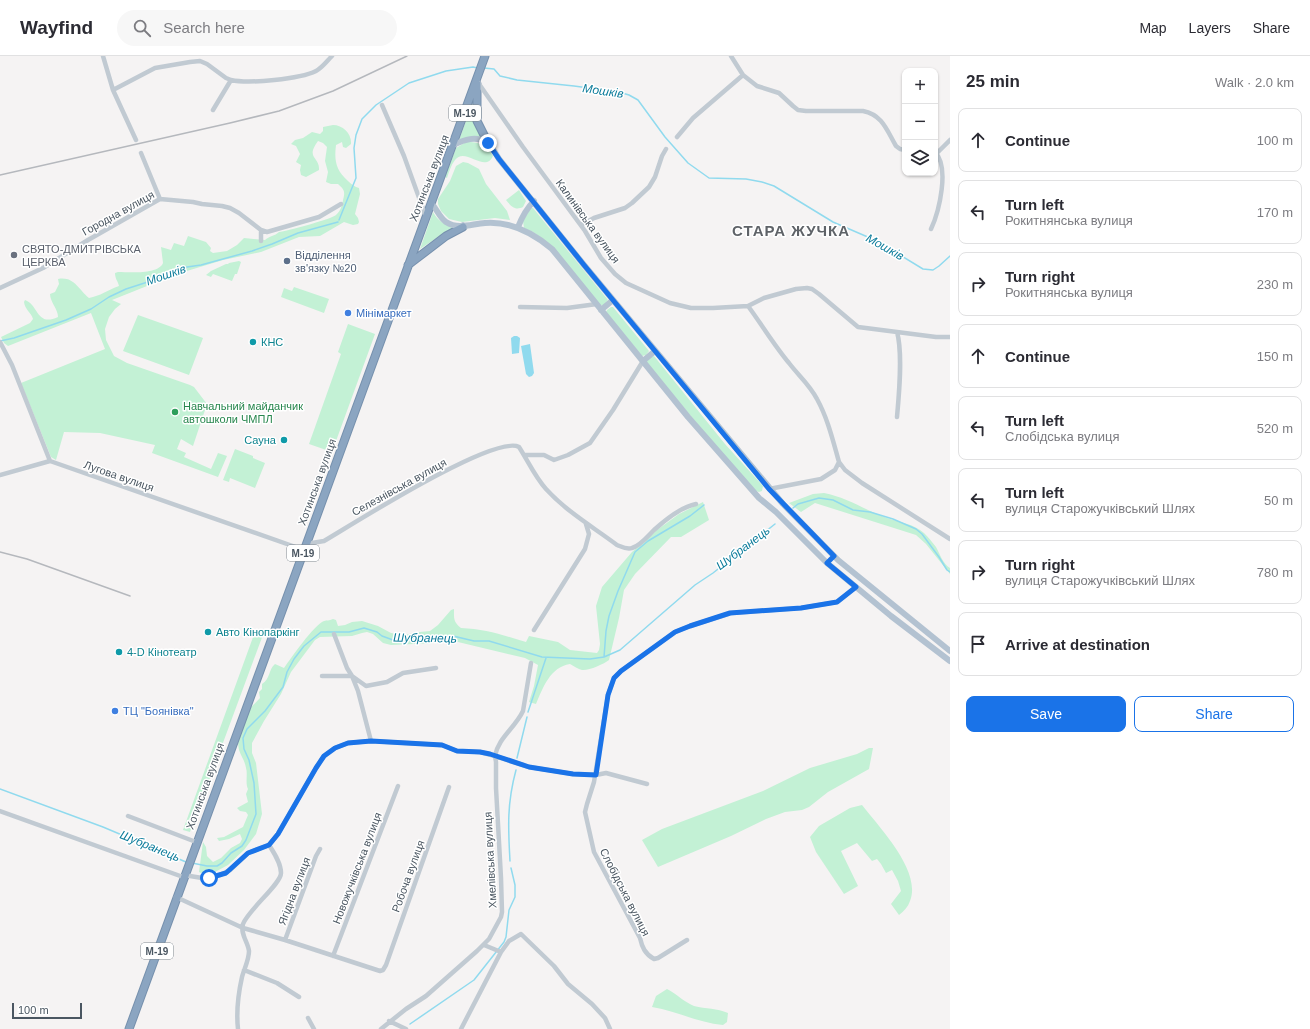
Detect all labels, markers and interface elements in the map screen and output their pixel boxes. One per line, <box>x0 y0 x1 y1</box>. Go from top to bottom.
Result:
search box <box>117 10 397 46</box>
text: Wayfind <box>20 17 93 38</box>
icon: search <box>131 17 153 39</box>
text: Search here <box>163 19 245 36</box>
text: Map <box>1139 20 1167 36</box>
text: Layers <box>1189 20 1231 36</box>
text: Share <box>1253 20 1290 36</box>
map controls <box>902 68 938 176</box>
button: + <box>902 68 938 104</box>
text: 25 min <box>966 72 1020 91</box>
text: Walk · 2.0 km <box>1215 75 1294 90</box>
water label: Мошків <box>582 81 624 101</box>
button: − <box>902 104 938 140</box>
road number: М-19 <box>449 105 481 121</box>
icon: ahead <box>967 129 989 151</box>
text: Continue <box>1005 132 1070 149</box>
street label: Хотинська вулиця <box>407 133 451 223</box>
text: 100 m <box>1257 133 1293 148</box>
route end <box>479 134 497 152</box>
button: layers <box>902 140 938 176</box>
street label: Калинівська вулиця <box>554 177 622 265</box>
street label: Городна вулиця <box>80 188 156 238</box>
text: Turn left <box>1005 196 1064 213</box>
icon: left <box>967 201 989 223</box>
text: 170 m <box>1257 205 1293 220</box>
text: Рокитнянська вулиця <box>1005 213 1133 228</box>
district label: СТАРА ЖУЧКА <box>732 222 850 239</box>
water label: Мошків <box>864 231 906 263</box>
place label: СВЯТО-ДМИТРІВСЬКА ЦЕРКВА <box>22 243 141 268</box>
place label: Відділення зв'язку №20 <box>295 249 357 274</box>
marker: СВЯТО-ДМИТРІВСЬКА ЦЕРКВА <box>9 250 19 260</box>
marker: Відділення зв'язку №20 <box>282 256 292 266</box>
water label: Мошків <box>144 262 188 288</box>
text: Turn right <box>1005 268 1075 285</box>
icon: right <box>967 273 989 295</box>
text: 230 m <box>1257 277 1293 292</box>
text: Рокитнянська вулиця <box>1005 285 1133 300</box>
place label: Мінімаркет <box>356 307 412 319</box>
marker: Мінімаркет <box>343 308 353 318</box>
place label: КНС <box>261 336 283 348</box>
marker: КНС <box>248 337 258 347</box>
icon: ahead <box>967 345 989 367</box>
text: Continue <box>1005 348 1070 365</box>
text: 150 m <box>1257 349 1293 364</box>
place label: Навчальний майданчик автошколи ЧМПЛ <box>183 400 303 425</box>
marker: Навчальний майданчик автошколи ЧМПЛ <box>170 407 180 417</box>
text: Turn left <box>1005 412 1064 429</box>
icon: left <box>967 417 989 439</box>
text: 520 m <box>1257 421 1293 436</box>
text: Слобідська вулиця <box>1005 429 1120 444</box>
place label: Сауна <box>244 434 277 446</box>
marker: Сауна <box>279 435 289 445</box>
street label: Хотинська вулиця <box>296 437 338 527</box>
street label: Селезнівська вулиця <box>350 456 448 518</box>
street label: Лугова вулиця <box>82 458 156 494</box>
text: Turn left <box>1005 484 1064 501</box>
icon: left <box>967 489 989 511</box>
text: 50 m <box>1264 493 1293 508</box>
text: вулиця Старожучківський Шлях <box>1005 501 1195 516</box>
water label: Шубранець <box>713 523 773 573</box>
road number: М-19 <box>287 545 319 561</box>
text: Turn right <box>1005 556 1075 573</box>
icon: right <box>967 561 989 583</box>
text: 780 m <box>1257 565 1293 580</box>
text: вулиця Старожучківський Шлях <box>1005 573 1195 588</box>
place label: Авто Кінопаркінг <box>216 626 300 638</box>
marker: Авто Кінопаркінг <box>203 627 213 637</box>
water label: Шубранець <box>393 630 457 646</box>
icon: arrive <box>967 633 989 655</box>
text: Arrive at destination <box>1005 636 1150 653</box>
place label: 4-D Кінотеатр <box>127 646 197 658</box>
marker: 4-D Кінотеатр <box>114 647 124 657</box>
button: Save <box>966 696 1126 732</box>
button: Share <box>1134 696 1294 732</box>
place label: ТЦ "Боянівка" <box>123 705 194 717</box>
marker: ТЦ "Боянівка" <box>110 706 120 716</box>
street label: Хотинська вулиця <box>184 741 226 831</box>
street label: Новожучківська вулиця <box>330 810 384 926</box>
street label: Хмелівська вулиця <box>481 812 499 908</box>
water label: Шубранець <box>118 828 182 864</box>
street label: Робоча вулиця <box>389 838 427 914</box>
street label: Слобідська вулиця <box>598 846 652 938</box>
street label: Ягідна вулиця <box>276 855 312 927</box>
route start <box>200 869 218 887</box>
road number: М-19 <box>141 943 173 959</box>
scale bar <box>12 1001 82 1020</box>
text: 100 m <box>18 1004 49 1016</box>

